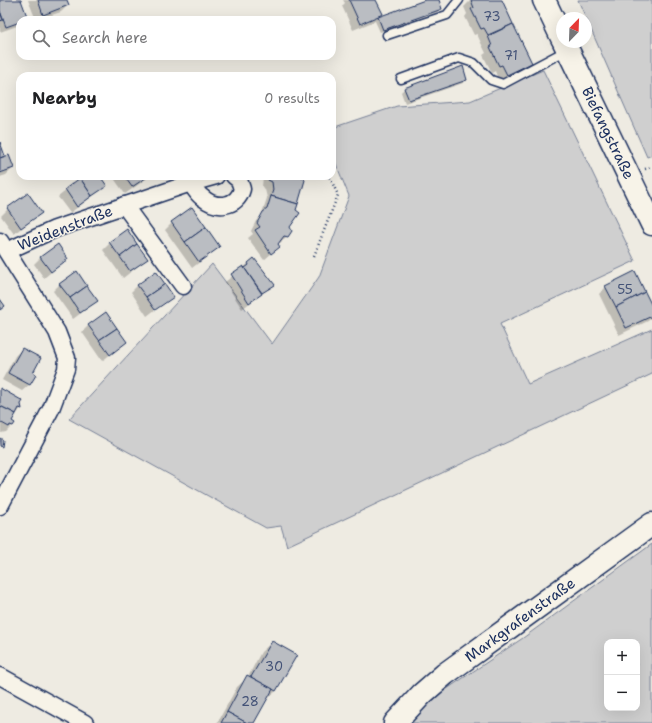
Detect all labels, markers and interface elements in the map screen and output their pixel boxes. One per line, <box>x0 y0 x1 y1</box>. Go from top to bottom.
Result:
house number: 73 <box>483 8 501 25</box>
north arrow <box>556 12 592 48</box>
search box <box>16 16 336 60</box>
icon: search <box>30 27 52 49</box>
text: Search here <box>62 28 148 48</box>
house number: 71 <box>504 47 518 64</box>
street label: Biefangstraße <box>577 83 639 183</box>
text: Nearby <box>32 87 97 109</box>
text: 0 results <box>264 90 320 107</box>
street label: Weidenstraße <box>15 201 115 255</box>
house number: 55 <box>617 281 633 298</box>
street label: Markgrafenstraße <box>461 573 579 667</box>
map controls <box>604 639 640 711</box>
button: + <box>604 639 640 675</box>
house number: 30 <box>265 658 283 675</box>
button: − <box>604 675 640 711</box>
house number: 28 <box>241 693 259 710</box>

